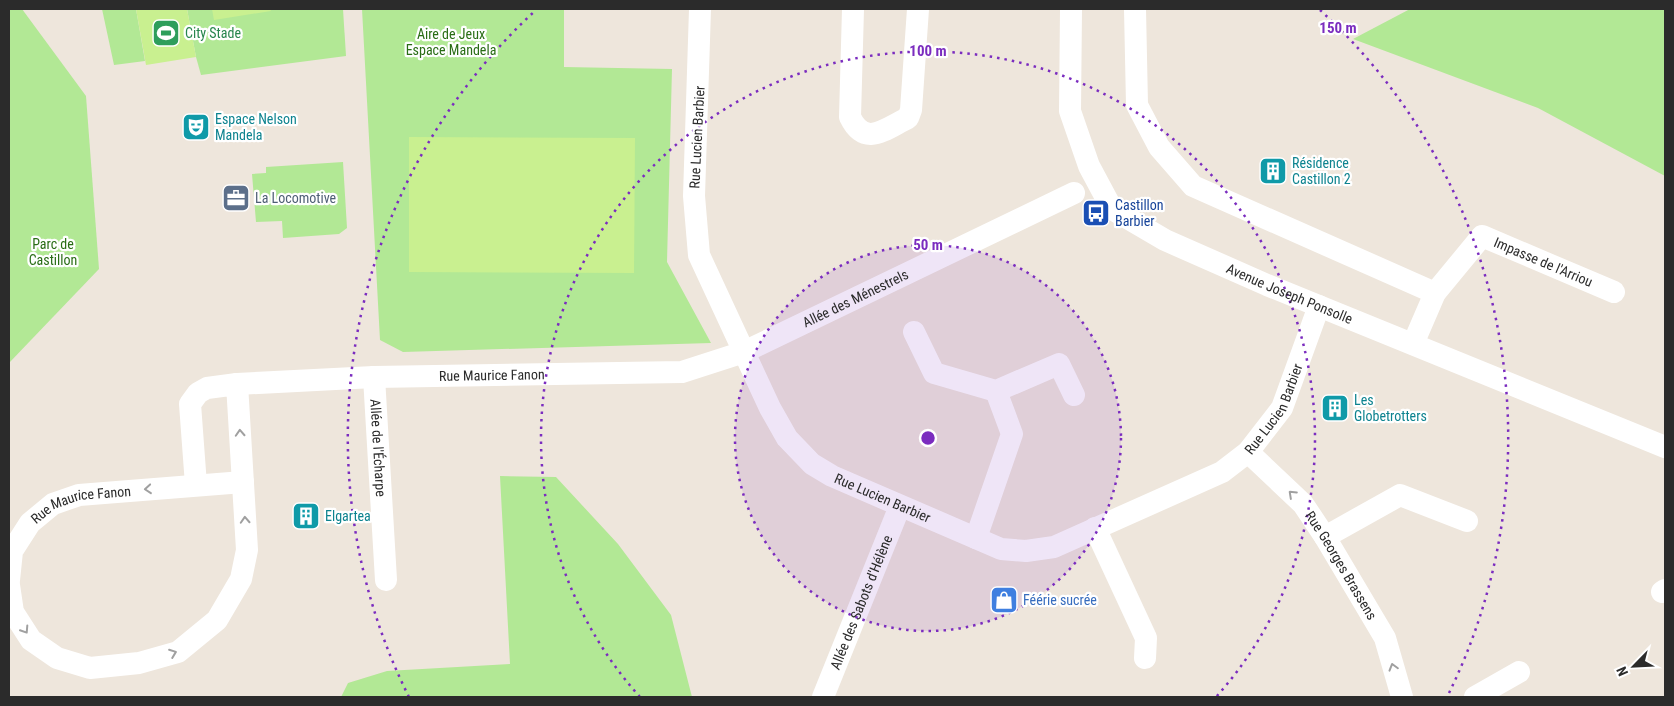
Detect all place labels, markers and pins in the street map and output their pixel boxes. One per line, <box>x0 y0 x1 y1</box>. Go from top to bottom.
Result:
sports icon: City Stade <box>151 18 181 48</box>
place label: City Stade <box>185 25 241 41</box>
place label: Espace Nelson Mandela <box>215 111 297 143</box>
theatre icon: Espace Nelson Mandela <box>181 112 211 142</box>
place label: Résidence Castillon 2 <box>1292 155 1351 187</box>
building icon: Résidence Castillon 2 <box>1258 156 1288 186</box>
office icon: La Locomotive <box>221 183 251 213</box>
place label: La Locomotive <box>255 190 337 206</box>
place label: Castillon Barbier <box>1115 197 1164 229</box>
bus stop icon: Castillon Barbier <box>1081 198 1111 228</box>
place label: Les Globetrotters <box>1354 392 1427 424</box>
building icon: Les Globetrotters <box>1320 393 1350 423</box>
centre of rings <box>919 429 937 447</box>
building icon: Elgartea <box>291 501 321 531</box>
place label: Elgartea <box>325 508 371 524</box>
shop icon: Féérie sucrée <box>989 585 1019 615</box>
place label: Féérie sucrée <box>1023 592 1097 608</box>

